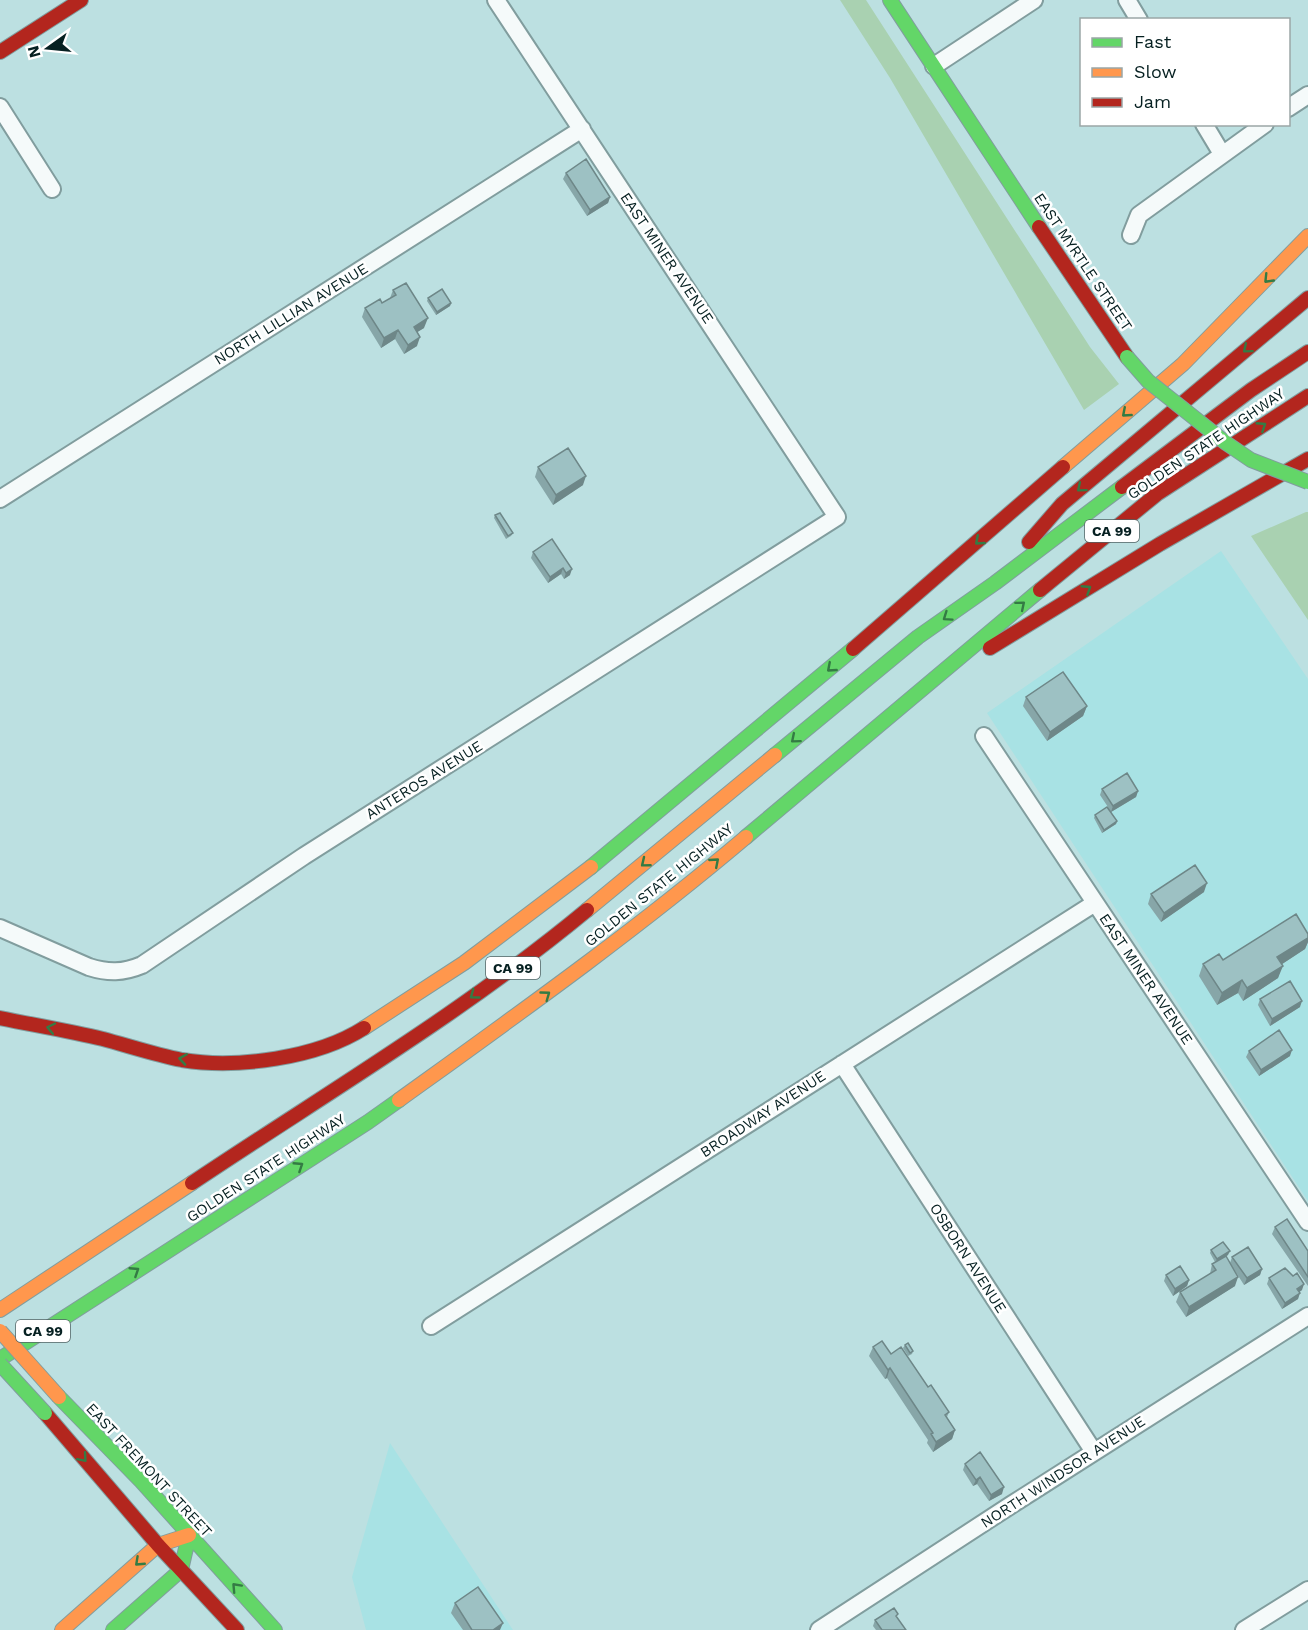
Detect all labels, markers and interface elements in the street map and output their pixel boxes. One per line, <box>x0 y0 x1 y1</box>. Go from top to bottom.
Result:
north arrow <box>18 18 78 78</box>
legend <box>1080 18 1290 126</box>
text: Fast <box>1134 31 1172 52</box>
text: N <box>23 44 45 60</box>
text: Slow <box>1134 61 1177 82</box>
text: Jam <box>1134 91 1171 112</box>
street label: EAST MINER AVENUE <box>616 189 718 327</box>
street label: EAST MYRTLE STREET <box>1030 190 1136 334</box>
street label: NORTH LILLIAN AVENUE <box>211 259 371 369</box>
one-way arrow <box>1264 271 1275 282</box>
one-way arrow <box>1243 342 1254 353</box>
street label: GOLDEN STATE HIGHWAY <box>1124 384 1288 503</box>
one-way arrow <box>1122 406 1133 417</box>
one-way arrow <box>1255 422 1266 433</box>
one-way arrow <box>1077 480 1088 491</box>
road number: CA 99 <box>1085 520 1139 542</box>
one-way arrow <box>975 534 986 545</box>
one-way arrow <box>1081 585 1091 597</box>
one-way arrow <box>1014 601 1025 612</box>
one-way arrow <box>942 609 953 620</box>
one-way arrow <box>827 661 838 672</box>
one-way arrow <box>791 732 802 743</box>
street label: ANTEROS AVENUE <box>362 737 486 823</box>
street label: GOLDEN STATE HIGHWAY <box>581 819 737 950</box>
one-way arrow <box>641 856 652 867</box>
one-way arrow <box>708 858 719 869</box>
street label: EAST MINER AVENUE <box>1095 910 1197 1048</box>
road number: CA 99 <box>486 957 540 979</box>
one-way arrow <box>470 988 481 999</box>
one-way arrow <box>539 992 550 1003</box>
one-way arrow <box>46 1023 56 1036</box>
one-way arrow <box>179 1054 188 1066</box>
street label: BROADWAY AVENUE <box>697 1067 829 1161</box>
street label: GOLDEN STATE HIGHWAY <box>183 1110 349 1226</box>
one-way arrow <box>293 1162 303 1174</box>
street label: OSBORN AVENUE <box>926 1200 1010 1316</box>
one-way arrow <box>129 1267 139 1279</box>
road number: CA 99 <box>16 1320 70 1342</box>
street label: EAST FREMONT STREET <box>82 1399 216 1541</box>
street label: NORTH WINDSOR AVENUE <box>977 1412 1149 1532</box>
one-way arrow <box>76 1451 87 1462</box>
one-way arrow <box>135 1555 146 1566</box>
one-way arrow <box>232 1584 243 1595</box>

